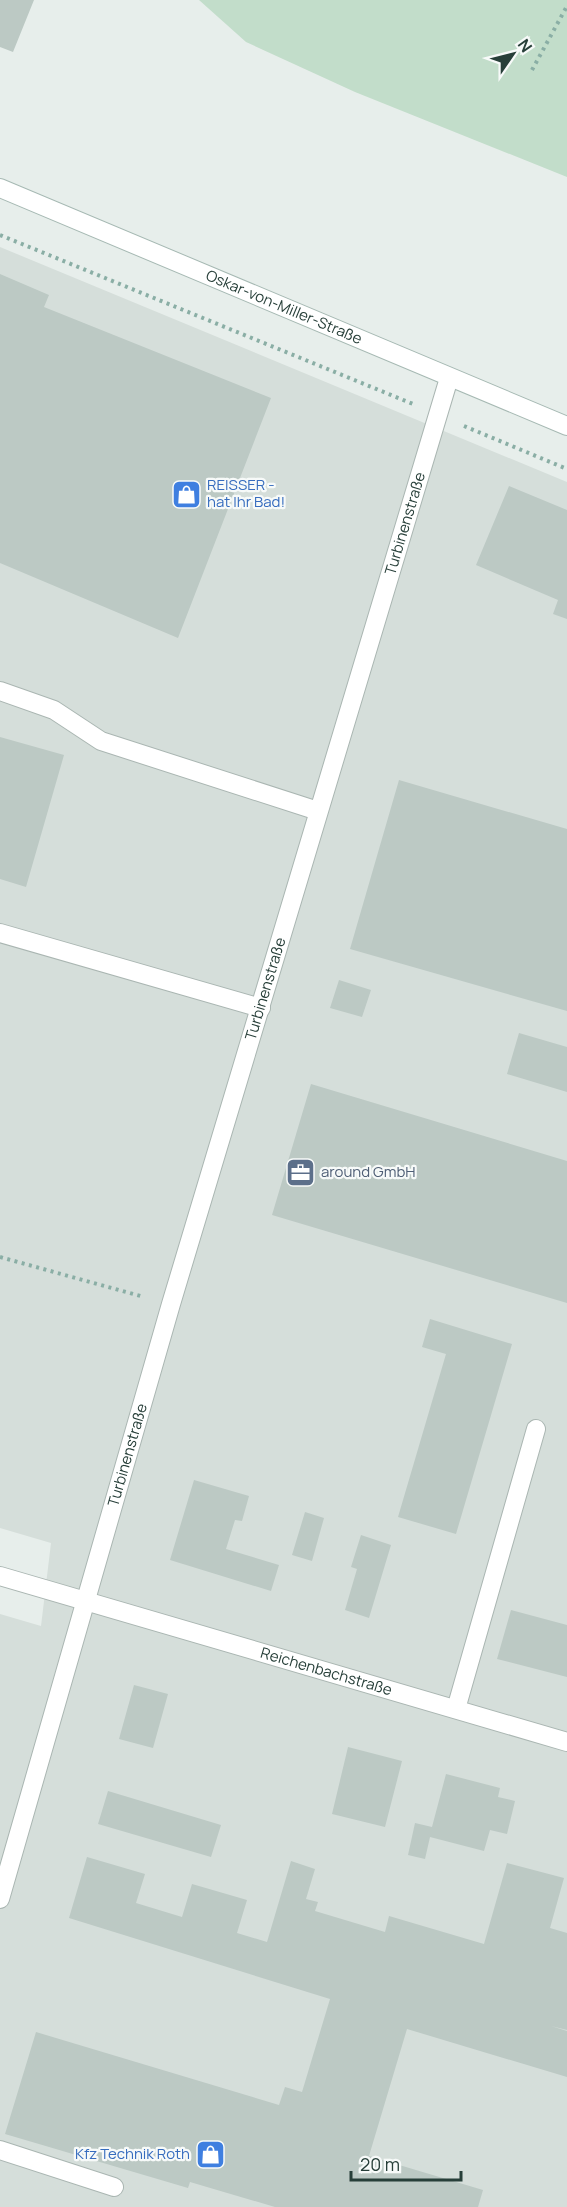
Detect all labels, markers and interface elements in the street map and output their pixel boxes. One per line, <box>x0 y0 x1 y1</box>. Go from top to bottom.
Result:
north arrow <box>483 24 543 84</box>
text: N <box>513 34 538 56</box>
street label: Oskar-von-Miller-Straße <box>203 265 366 349</box>
street label: Turbinenstraße <box>379 469 430 577</box>
place label: REISSER - hat Ihr Bad! <box>207 474 285 512</box>
shop icon: REISSER - hat Ihr Bad! <box>170 478 202 510</box>
street label: Turbinenstraße <box>240 935 291 1043</box>
office icon: around GmbH <box>284 1156 316 1188</box>
place label: around GmbH <box>321 1161 416 1182</box>
street label: Turbinenstraße <box>102 1401 152 1509</box>
street label: Reichenbachstraße <box>258 1642 395 1700</box>
shop icon: Kfz Technik Roth <box>195 2138 227 2170</box>
place label: Kfz Technik Roth <box>75 2143 190 2164</box>
scale bar <box>351 2144 460 2182</box>
text: 20 m <box>360 2152 400 2176</box>

